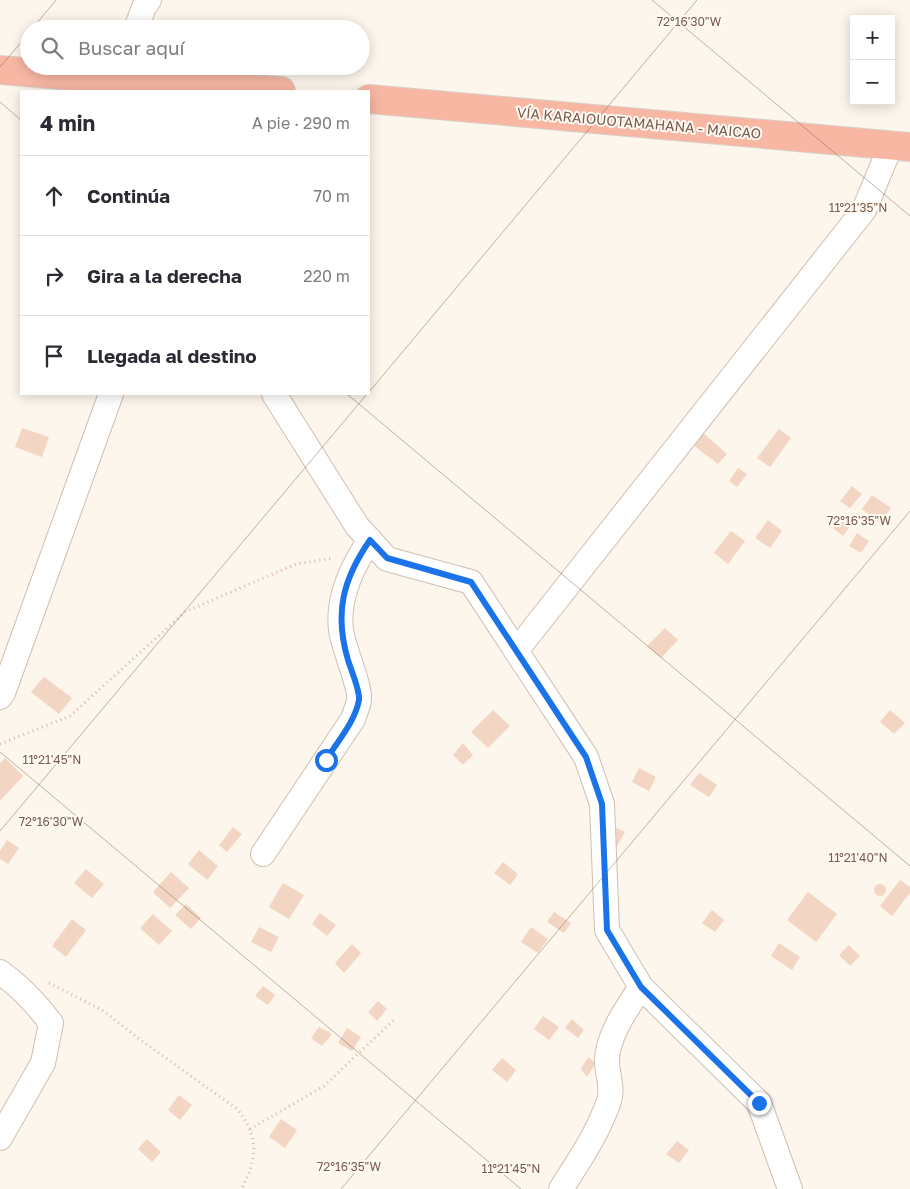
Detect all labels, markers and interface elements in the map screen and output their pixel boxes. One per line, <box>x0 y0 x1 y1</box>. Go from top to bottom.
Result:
text: 72°16'30"W <box>657 14 722 29</box>
map controls <box>850 15 895 105</box>
button: + <box>850 15 895 60</box>
search box <box>20 20 370 75</box>
icon: search <box>38 34 66 62</box>
text: Buscar aquí <box>78 36 185 59</box>
button: − <box>850 60 895 105</box>
street label: VÍA KARAIOUOTAMAHANA - MAICAO <box>516 103 762 142</box>
text: 4 min <box>40 110 95 136</box>
text: A pie · 290 m <box>252 113 350 133</box>
icon: ahead <box>40 182 68 210</box>
text: Continúa <box>87 184 170 207</box>
text: 70 m <box>313 186 350 206</box>
text: 11°21'35"N <box>829 200 887 215</box>
icon: right <box>40 262 68 290</box>
text: Gira a la derecha <box>87 264 242 287</box>
text: 220 m <box>303 266 350 286</box>
icon: arrive <box>40 342 68 370</box>
text: Llegada al destino <box>87 344 257 367</box>
text: 72°16'35"W <box>827 513 892 528</box>
route start <box>315 749 338 772</box>
text: 11°21'45"N <box>23 752 81 767</box>
text: 72°16'30"W <box>19 814 84 829</box>
text: 11°21'40"N <box>828 850 888 865</box>
route end <box>748 1092 771 1115</box>
text: 72°16'35"W <box>317 1159 382 1174</box>
text: 11°21'45"N <box>482 1161 540 1176</box>

